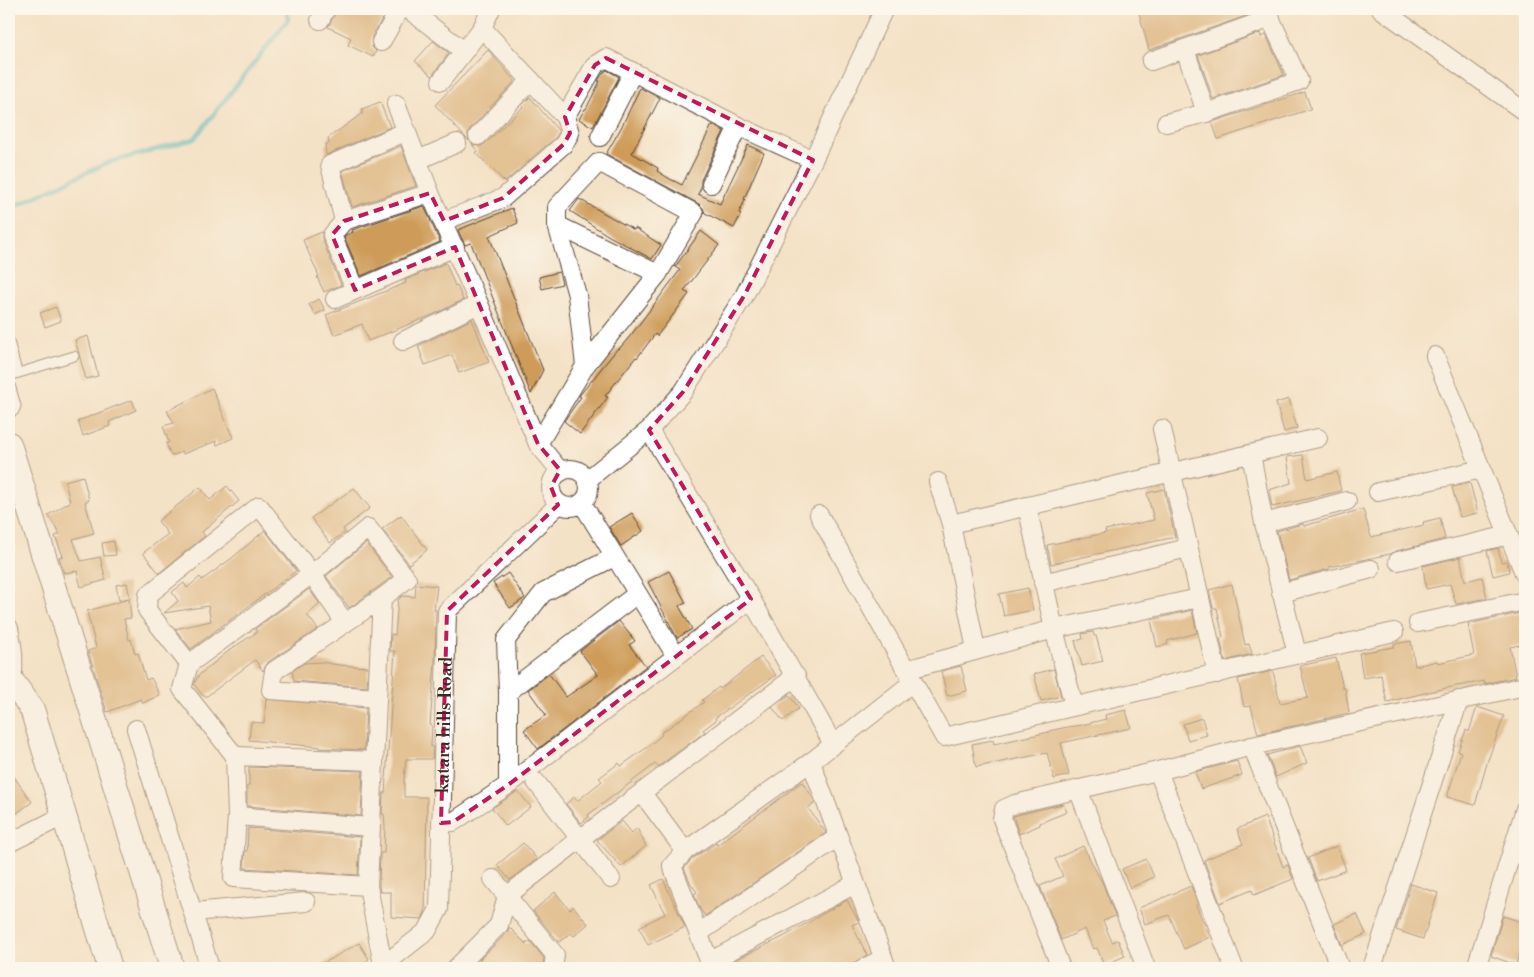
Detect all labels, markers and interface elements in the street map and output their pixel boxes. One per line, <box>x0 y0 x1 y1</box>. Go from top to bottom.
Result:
street label: katara hills Road <box>431 656 457 793</box>

